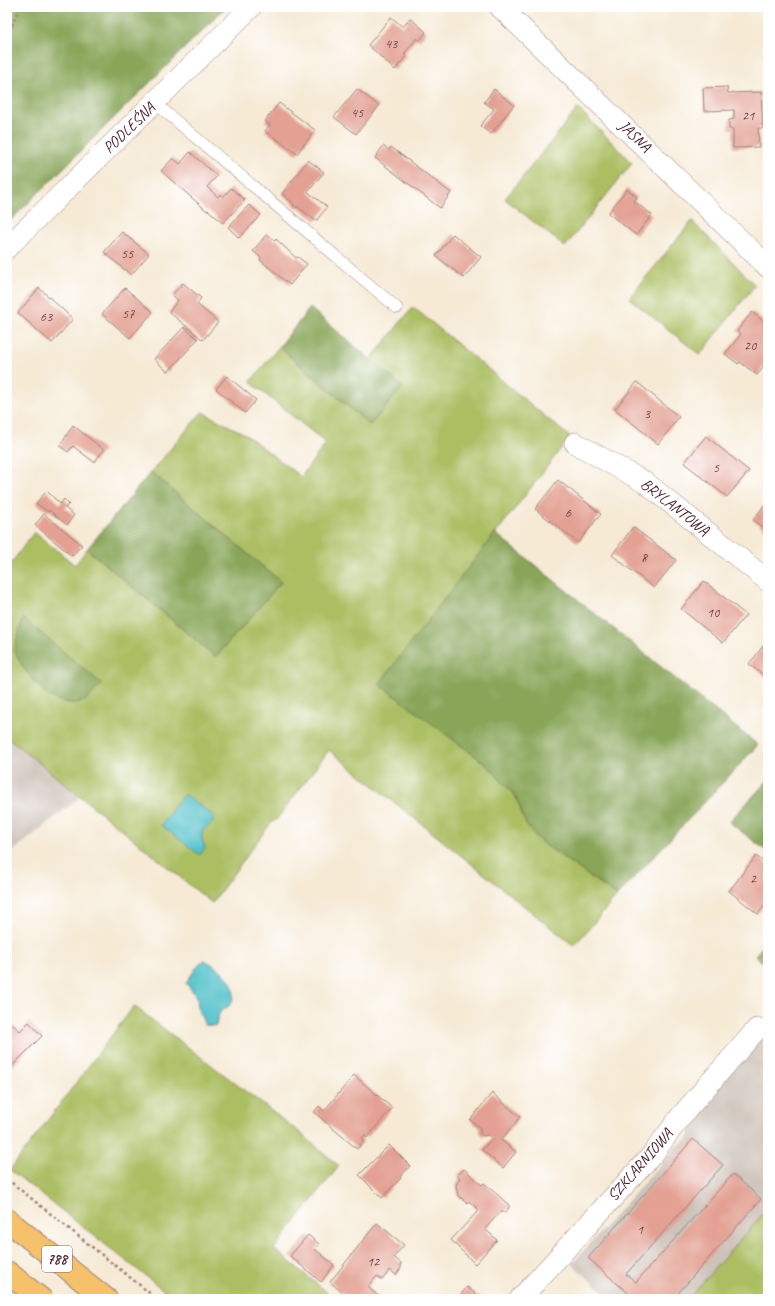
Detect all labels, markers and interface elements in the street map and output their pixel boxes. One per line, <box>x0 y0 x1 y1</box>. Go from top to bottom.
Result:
house number: 43 <box>385 35 399 52</box>
street label: PODLEŚNA <box>99 98 160 158</box>
house number: 45 <box>351 104 364 121</box>
house number: 21 <box>742 107 755 124</box>
street label: JASNA <box>614 115 656 157</box>
house number: 55 <box>121 245 134 262</box>
house number: 57 <box>122 305 135 322</box>
house number: 63 <box>40 308 54 325</box>
house number: 20 <box>744 337 758 354</box>
house number: 3 <box>644 405 652 422</box>
house number: 5 <box>713 459 720 476</box>
street label: BRYLANTOWA <box>637 474 714 541</box>
house number: 6 <box>565 504 572 521</box>
house number: 8 <box>641 549 649 566</box>
house number: 10 <box>707 604 721 621</box>
house number: 2 <box>750 870 758 887</box>
street label: SZKLARNIOWA <box>603 1124 678 1205</box>
house number: 1 <box>637 1221 644 1238</box>
road number: 788 <box>42 1246 72 1272</box>
house number: 12 <box>367 1253 381 1270</box>

